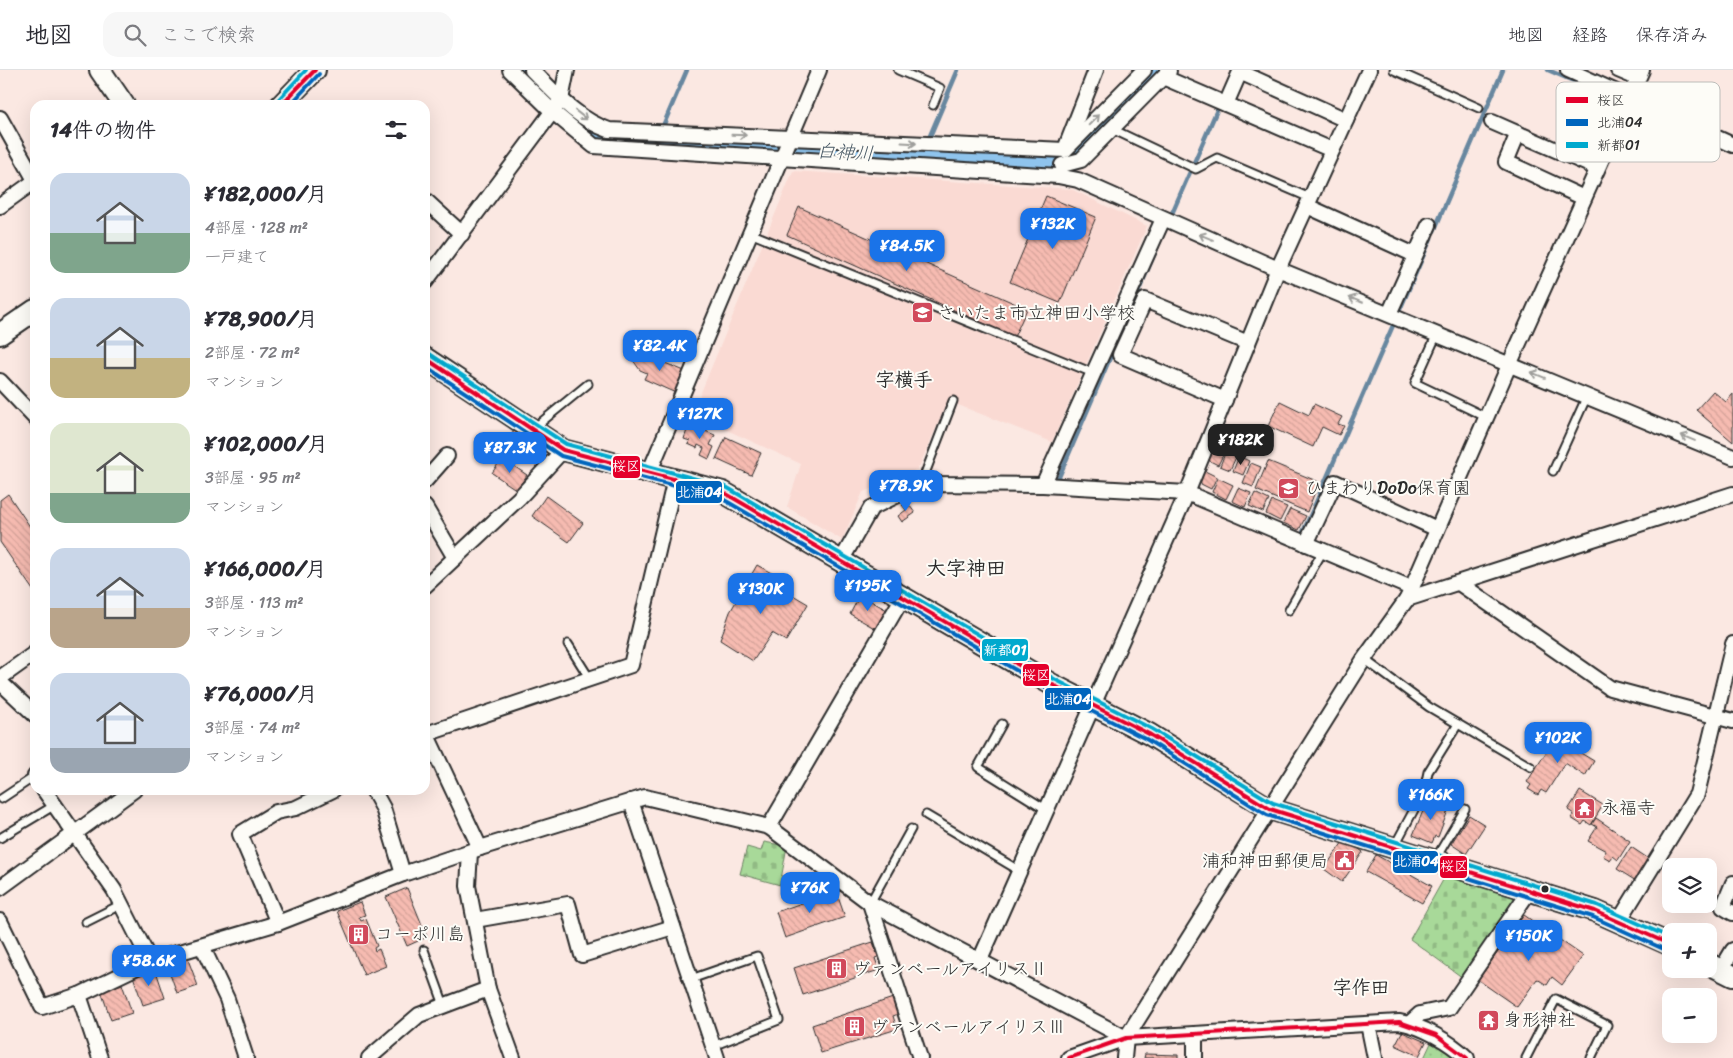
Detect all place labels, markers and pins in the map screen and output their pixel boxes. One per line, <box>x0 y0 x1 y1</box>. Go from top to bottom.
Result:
pin: ¥132K <box>1018 208 1088 250</box>
pin: ¥84.5K <box>866 230 948 272</box>
place label: さいたま市立神田小学校 <box>938 297 1135 329</box>
school or university icon: さいたま市立神田小学校 <box>910 301 934 325</box>
pin: ¥82.4K <box>619 330 701 372</box>
pin: ¥127K <box>665 398 735 440</box>
pin: ¥182K <box>1206 424 1276 466</box>
pin: ¥87.3K <box>469 432 551 474</box>
pin: ¥78.9K <box>865 470 947 512</box>
place label: ひまわりDoDo保育園 <box>1305 472 1471 504</box>
school or university icon: ひまわりDoDo保育園 <box>1277 476 1301 500</box>
pin: ¥195K <box>833 570 903 612</box>
pin: ¥130K <box>726 572 796 615</box>
pin: ¥102K <box>1523 722 1593 764</box>
pin: ¥166K <box>1396 778 1466 821</box>
place label: 永福寺 <box>1601 792 1655 824</box>
temple icon: 永福寺 <box>1573 796 1597 820</box>
place label: 浦和神田郵便局 <box>1202 845 1328 877</box>
public building icon: 浦和神田郵便局 <box>1332 849 1356 873</box>
pin: ¥76K <box>780 872 840 914</box>
unlabelled marker <box>1540 884 1550 894</box>
place label: コーポ川島 <box>375 918 465 950</box>
pin: ¥150K <box>1494 920 1564 962</box>
building icon: コーポ川島 <box>347 922 371 946</box>
pin: ¥58.6K <box>108 944 190 987</box>
place label: ヴァンベールアイリスⅡ <box>852 953 1048 985</box>
building icon: ヴァンベールアイリスⅡ <box>824 957 848 981</box>
place label: 身形神社 <box>1504 1004 1576 1036</box>
temple icon: 身形神社 <box>1476 1008 1500 1032</box>
place label: ヴァンベールアイリスⅢ <box>870 1011 1066 1043</box>
building icon: ヴァンベールアイリスⅢ <box>842 1015 866 1039</box>

